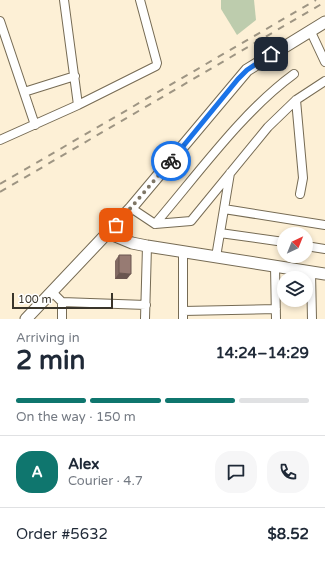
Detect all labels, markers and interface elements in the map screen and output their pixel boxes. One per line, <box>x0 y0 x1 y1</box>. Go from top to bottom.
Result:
pin <box>254 37 288 71</box>
icon: home <box>260 43 282 65</box>
courier <box>151 141 191 181</box>
icon: bike <box>160 150 182 172</box>
pin <box>99 208 133 242</box>
icon: bag <box>105 214 127 236</box>
north arrow <box>277 227 313 263</box>
map controls <box>277 227 313 307</box>
button: layers <box>277 271 313 307</box>
scale bar <box>12 291 113 310</box>
text: 100 m <box>18 293 52 306</box>
text: Arriving in <box>16 330 80 346</box>
text: 14:24–14:29 <box>215 344 309 362</box>
text: 2 min <box>16 345 85 376</box>
text: On the way · 150 m <box>16 409 136 425</box>
button: chat <box>215 451 257 493</box>
button: phone <box>267 451 309 493</box>
text: Alex <box>68 455 99 473</box>
text: A <box>31 463 43 481</box>
text: Courier · 4.7 <box>68 473 143 489</box>
text: Order #5632 <box>16 525 108 543</box>
text: $8.52 <box>268 525 309 543</box>

